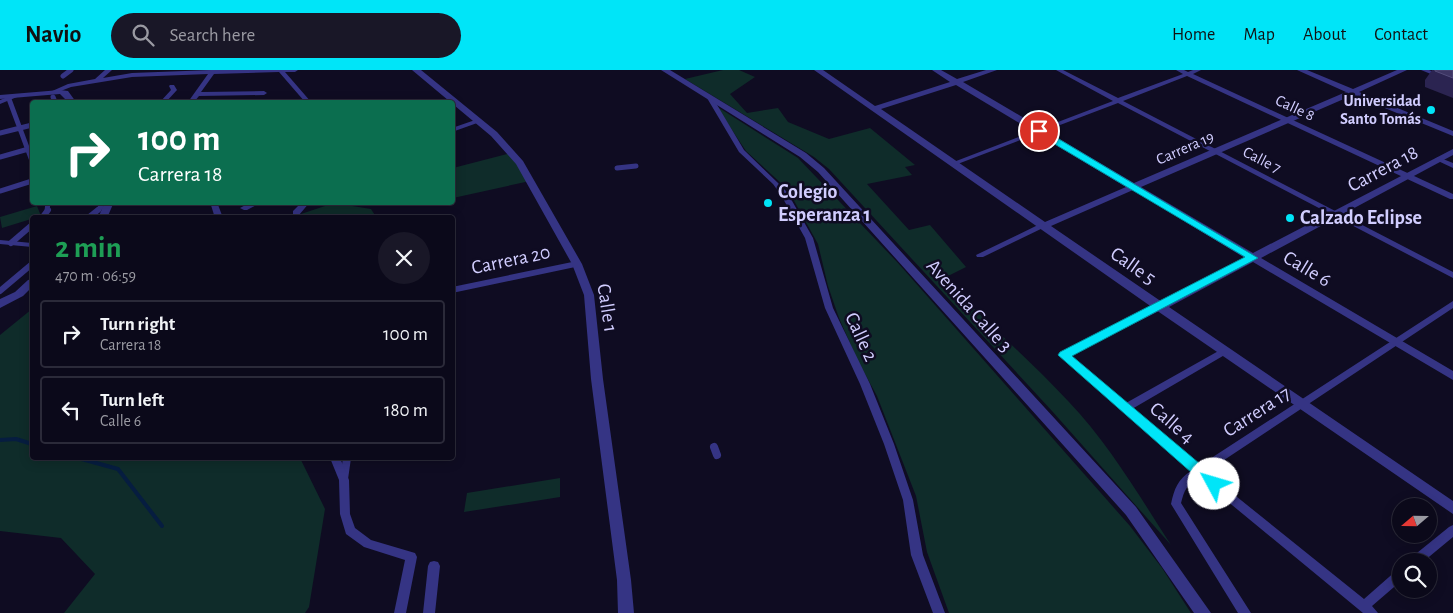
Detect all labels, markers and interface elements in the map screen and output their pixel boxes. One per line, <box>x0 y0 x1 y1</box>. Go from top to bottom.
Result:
search box <box>111 13 461 58</box>
icon: search <box>129 21 157 49</box>
text: Navio <box>25 23 81 47</box>
text: Search here <box>169 26 255 45</box>
text: Home <box>1172 26 1215 44</box>
text: Map <box>1243 26 1275 44</box>
text: About <box>1303 26 1346 44</box>
text: Contact <box>1374 26 1428 44</box>
street label: Calle 8 <box>1273 92 1317 124</box>
place label: Universidad Santo Tomás <box>1340 93 1422 127</box>
marker: Universidad Santo Tomás <box>1425 104 1437 116</box>
pin <box>1018 110 1060 152</box>
icon: arrive <box>1025 117 1053 145</box>
icon: right <box>55 120 120 185</box>
text: 100 m <box>138 122 221 157</box>
street label: Carrera 19 <box>1154 128 1216 168</box>
street label: Carrera 18 <box>1344 142 1422 196</box>
street label: Calle 7 <box>1240 144 1284 176</box>
text: Carrera 18 <box>138 163 222 185</box>
place label: Colegio Esperanza 1 <box>778 182 871 225</box>
marker: Colegio Esperanza 1 <box>762 197 774 209</box>
place label: Calzado Eclipse <box>1300 208 1422 228</box>
marker: Calzado Eclipse <box>1284 212 1296 224</box>
button: close <box>378 232 430 284</box>
text: 2 min <box>55 233 122 263</box>
street label: Carrera 20 <box>470 242 552 278</box>
street label: Calle 5 <box>1107 243 1159 289</box>
street label: Calle 6 <box>1280 247 1334 291</box>
street label: Avenida Calle 3 <box>922 256 1016 356</box>
text: 470 m · 06:59 <box>55 268 136 284</box>
street label: Calle 1 <box>593 282 621 334</box>
street label: Calle 2 <box>841 310 881 364</box>
text: Turn right <box>100 315 175 334</box>
icon: right <box>57 320 85 348</box>
text: 100 m <box>383 325 428 344</box>
text: Carrera 18 <box>100 337 161 353</box>
street label: Carrera 17 <box>1220 383 1294 441</box>
text: Turn left <box>100 391 164 410</box>
icon: left <box>57 396 85 424</box>
street label: Calle 4 <box>1146 399 1198 447</box>
text: 180 m <box>384 401 428 420</box>
text: Calle 6 <box>100 413 141 429</box>
position arrow <box>1187 457 1239 509</box>
north arrow <box>1392 498 1438 542</box>
map controls <box>1392 498 1437 598</box>
button: search <box>1392 553 1437 598</box>

